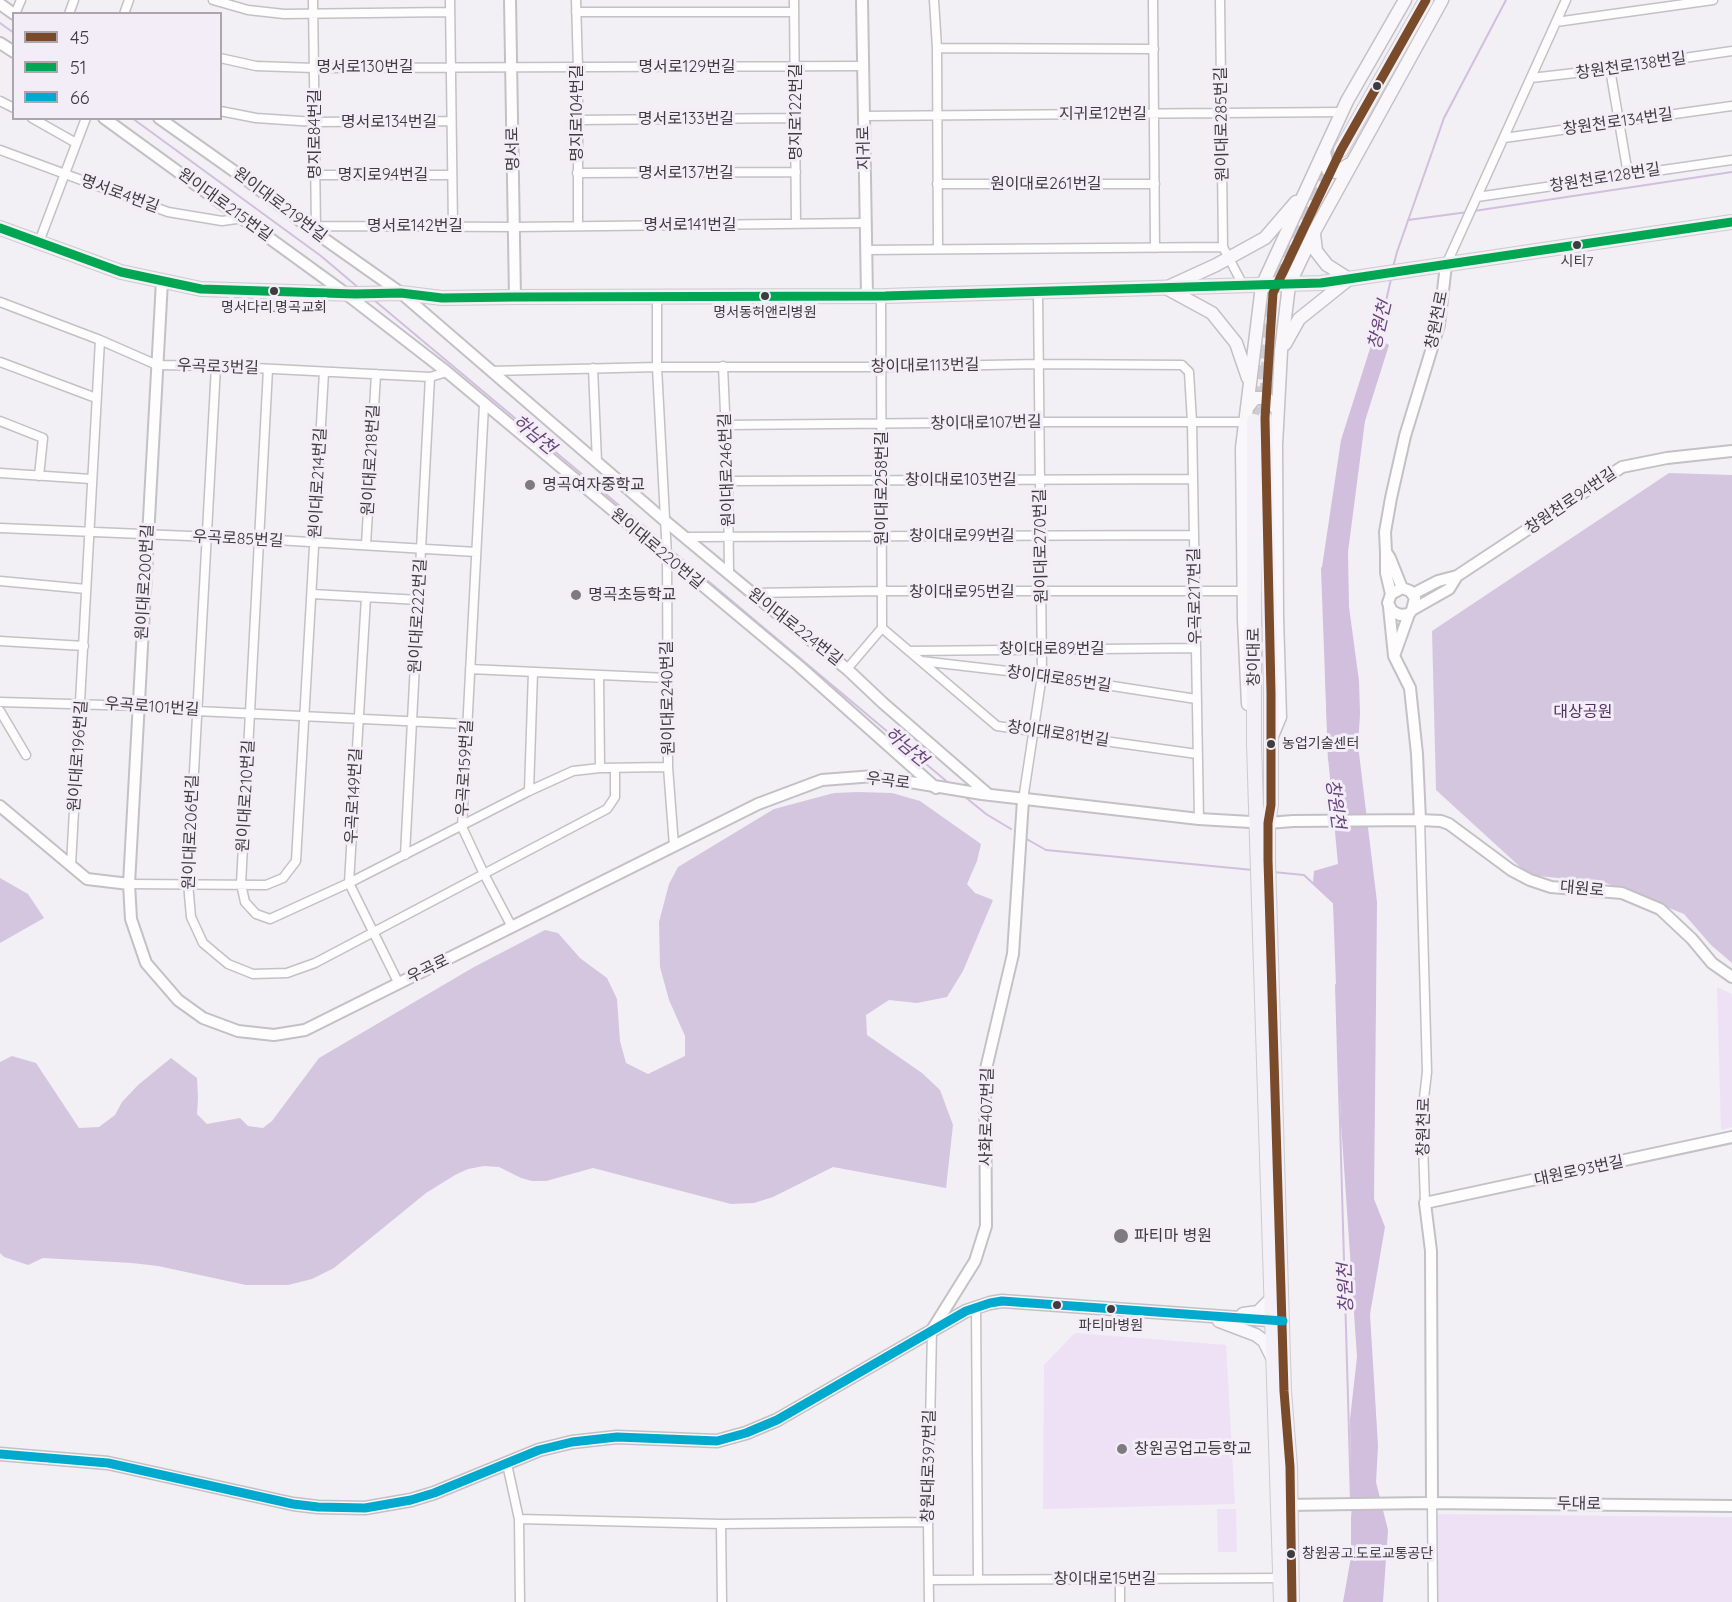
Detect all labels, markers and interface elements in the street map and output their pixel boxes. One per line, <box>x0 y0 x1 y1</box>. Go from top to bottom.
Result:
legend <box>12 12 222 120</box>
text: 45 <box>70 26 89 49</box>
street label: 창원천로138번길 <box>1575 49 1687 83</box>
text: 51 <box>70 56 86 79</box>
street label: 명서로130번길 <box>316 57 414 77</box>
street label: 명서로129번길 <box>638 57 736 77</box>
street label: 명지로122번길 <box>786 63 806 161</box>
street label: 명지로104번길 <box>567 64 587 162</box>
street label: 원이대로285번길 <box>1211 67 1233 181</box>
unlabelled marker <box>1371 80 1383 92</box>
text: 66 <box>70 86 89 109</box>
street label: 명지로84번길 <box>305 89 325 179</box>
street label: 지귀로12번길 <box>1059 104 1147 124</box>
street label: 창원천로134번길 <box>1562 105 1674 139</box>
street label: 명서로133번길 <box>638 109 734 129</box>
street label: 명서로134번길 <box>341 112 437 132</box>
street label: 지귀로 <box>854 126 874 170</box>
street label: 명서로 <box>503 127 523 171</box>
street label: 창원천로128번길 <box>1548 160 1662 196</box>
street label: 명서로137번길 <box>638 163 734 183</box>
street label: 원이대로215번길 <box>174 164 276 246</box>
street label: 원이대로219번길 <box>229 164 331 246</box>
street label: 명지로94번길 <box>338 165 428 185</box>
street label: 명서로4번길 <box>78 171 162 217</box>
street label: 원이대로261번길 <box>990 174 1102 194</box>
street label: 명서로141번길 <box>643 215 737 235</box>
street label: 명서로142번길 <box>367 216 463 236</box>
marker: 시티7 <box>1571 239 1583 251</box>
place label: 시티7 <box>1561 254 1593 270</box>
marker: 명서다리.명곡교회 <box>268 285 280 297</box>
street label: 창원천로 <box>1422 289 1452 351</box>
marker: 명서동허앤리병원 <box>759 290 771 302</box>
water label: 창원천 <box>1364 298 1396 352</box>
place label: 명서다리.명곡교회 <box>221 300 327 316</box>
place label: 명서동허앤리병원 <box>713 305 817 321</box>
street label: 창이대로113번길 <box>871 355 979 377</box>
street label: 우곡로3번길 <box>177 356 259 378</box>
street label: 원이대로218번길 <box>358 404 384 516</box>
water label: 하남천 <box>508 411 560 459</box>
street label: 창이대로107번길 <box>930 412 1042 434</box>
street label: 원이대로246번길 <box>715 413 739 527</box>
street label: 원이대로214번길 <box>306 427 330 539</box>
street label: 원이대로258번길 <box>872 431 892 545</box>
street label: 창원천로94번길 <box>1522 463 1620 539</box>
street label: 창이대로103번길 <box>905 470 1017 490</box>
place label: 명곡여자중학교 <box>542 475 645 495</box>
marker: 명곡여자중학교 <box>523 478 537 492</box>
street label: 원이대로270번길 <box>1030 489 1052 603</box>
street label: 원이대로220번길 <box>607 505 707 593</box>
street label: 원이대로200번길 <box>132 523 158 641</box>
street label: 창이대로99번길 <box>909 526 1015 546</box>
street label: 우곡로85번길 <box>192 527 284 551</box>
street label: 우곡로217번길 <box>1185 548 1205 644</box>
street label: 원이대로222번길 <box>405 558 431 674</box>
street label: 창이대로95번길 <box>909 582 1015 602</box>
street label: 원이대로224번길 <box>744 584 846 670</box>
place label: 명곡초등학교 <box>588 585 676 605</box>
marker: 명곡초등학교 <box>569 588 583 602</box>
street label: 창이대로 <box>1244 628 1264 686</box>
street label: 창이대로89번길 <box>999 639 1105 659</box>
street label: 원이대로240번길 <box>657 640 679 756</box>
street label: 창이대로85번길 <box>1005 662 1113 696</box>
street label: 우곡로101번길 <box>104 694 200 720</box>
street label: 원이대로196번길 <box>65 700 91 812</box>
park label: 대상공원 <box>1554 702 1612 722</box>
street label: 창이대로81번길 <box>1006 717 1110 751</box>
street label: 우곡로159번길 <box>453 719 477 817</box>
water label: 하남천 <box>880 723 932 771</box>
place label: 농업기술센터 <box>1282 736 1359 752</box>
marker: 농업기술센터 <box>1265 738 1277 750</box>
street label: 원이대로210번길 <box>233 739 259 853</box>
street label: 우곡로149번길 <box>342 747 366 845</box>
street label: 우곡로 <box>865 769 911 793</box>
street label: 원이대로206번길 <box>179 774 203 890</box>
water label: 창원천 <box>1321 778 1349 830</box>
street label: 대원로 <box>1559 878 1605 900</box>
street label: 우곡로 <box>404 951 452 987</box>
street label: 사화로407번길 <box>977 1067 997 1167</box>
street label: 창원천로 <box>1414 1097 1434 1157</box>
street label: 대원로93번길 <box>1533 1152 1625 1190</box>
place label: 파티마 병원 <box>1134 1226 1212 1246</box>
marker: 파티마 병원 <box>1112 1227 1130 1245</box>
water label: 창원천 <box>1334 1263 1358 1313</box>
unlabelled marker <box>1051 1299 1063 1311</box>
marker: 파티마병원 <box>1105 1303 1117 1315</box>
place label: 파티마병원 <box>1079 1318 1143 1334</box>
street label: 창원대로397번길 <box>918 1409 940 1523</box>
place label: 창원공업고등학교 <box>1134 1439 1252 1459</box>
marker: 창원공업고등학교 <box>1115 1442 1129 1456</box>
street label: 두대로 <box>1557 1494 1601 1514</box>
place label: 창원공고.도로교통공단 <box>1302 1546 1433 1562</box>
marker: 창원공고.도로교통공단 <box>1285 1548 1297 1560</box>
street label: 창이대로15번길 <box>1054 1569 1156 1589</box>

